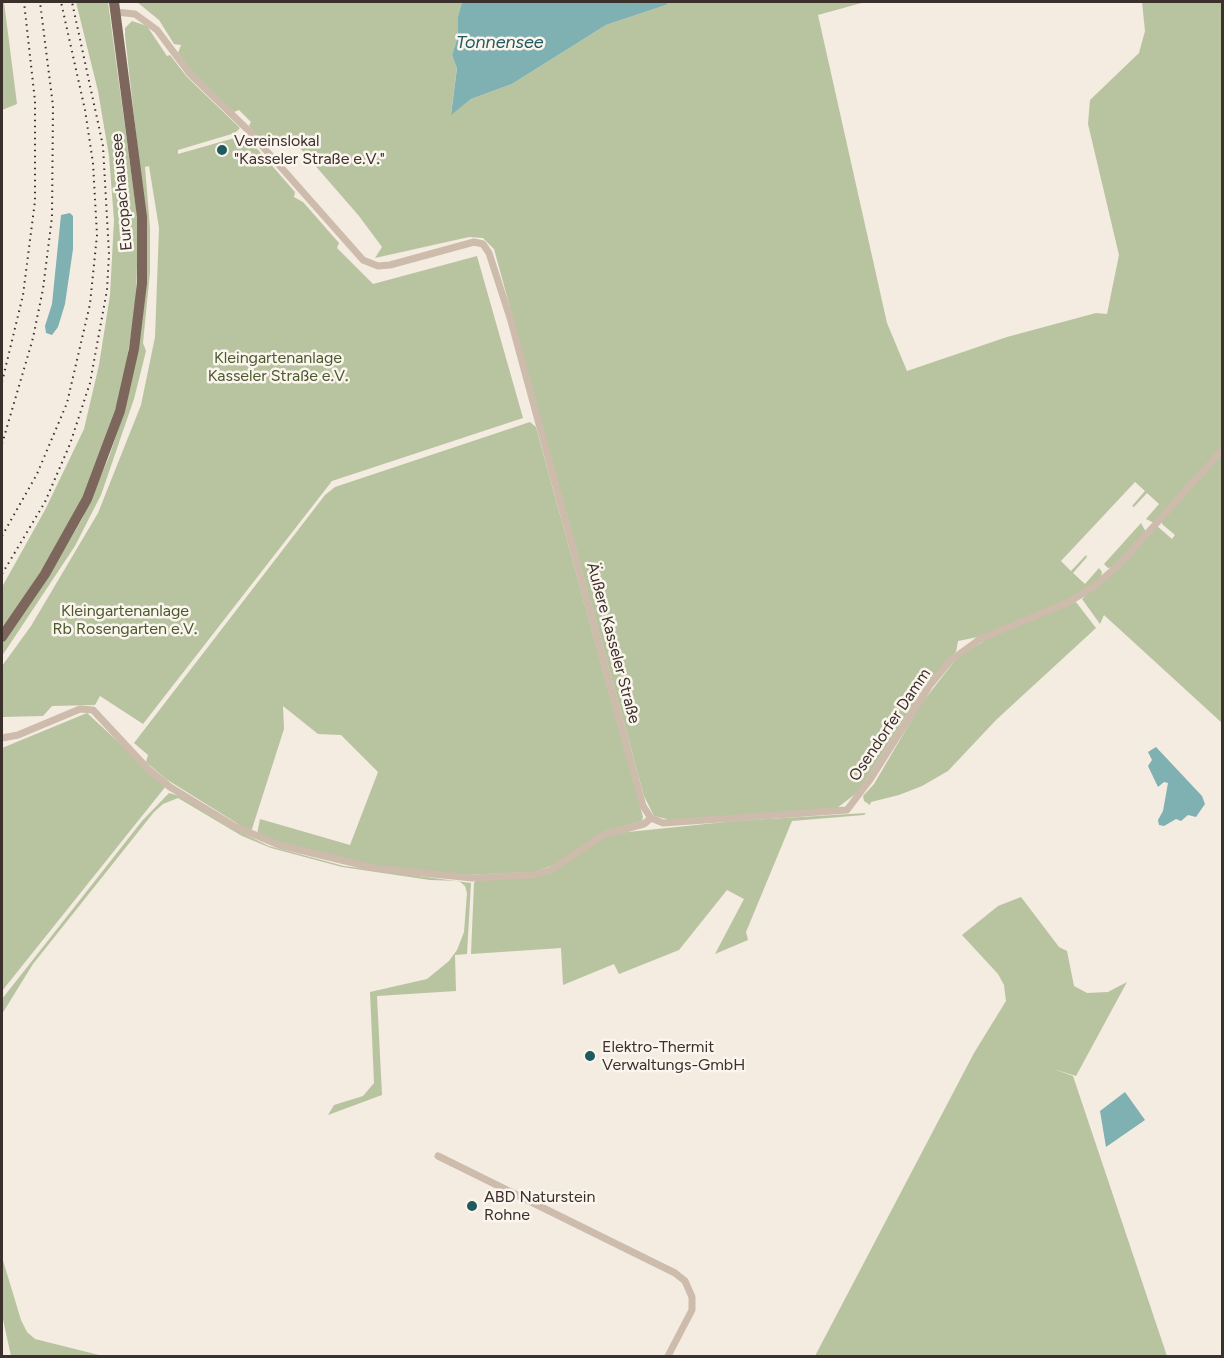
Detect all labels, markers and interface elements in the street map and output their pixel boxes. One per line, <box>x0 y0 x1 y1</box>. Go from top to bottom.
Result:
water label: Tonnensee <box>456 32 544 54</box>
place label: Vereinslokal "Kasseler Straße e.V." <box>234 131 385 169</box>
street label: Europachaussee <box>107 133 137 251</box>
marker: Vereinslokal "Kasseler Straße e.V." <box>215 143 229 157</box>
park label: Kleingartenanlage Kasseler Straße e.V. <box>208 348 348 386</box>
street label: Äußere Kasseler Straße <box>582 560 644 726</box>
park label: Kleingartenanlage Rb Rosengarten e.V. <box>53 601 197 639</box>
street label: Osendorfer Damm <box>845 665 935 785</box>
place label: Elektro-Thermit Verwaltungs-GmbH <box>602 1037 745 1075</box>
marker: Elektro-Thermit Verwaltungs-GmbH <box>583 1049 597 1063</box>
place label: ABD Naturstein Rohne <box>484 1187 595 1225</box>
marker: ABD Naturstein Rohne <box>465 1199 479 1213</box>

